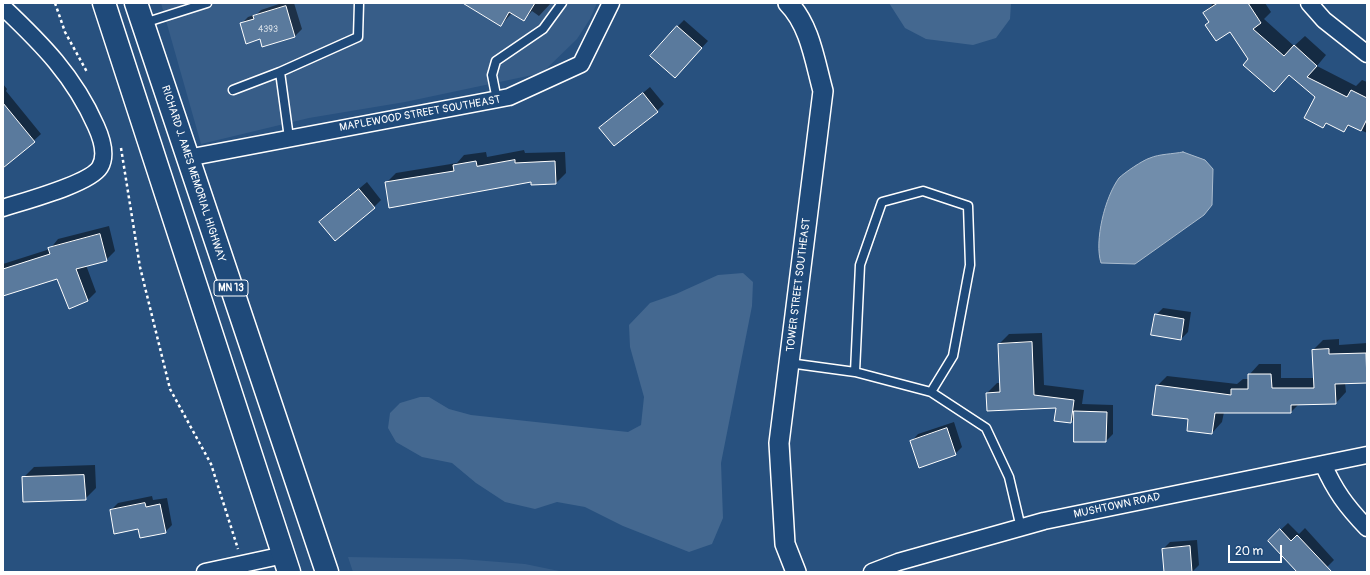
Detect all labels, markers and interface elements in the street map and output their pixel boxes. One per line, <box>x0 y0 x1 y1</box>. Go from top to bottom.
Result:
house number: 4393 <box>258 25 278 35</box>
street label: RICHARD J. AMES MEMORIAL HIGHWAY <box>158 84 228 264</box>
street label: MAPLEWOOD STREET SOUTHEAST <box>338 93 502 135</box>
street label: TOWER STREET SOUTHEAST <box>784 217 814 353</box>
road number: MN 13 <box>214 280 248 296</box>
street label: MUSHTOWN ROAD <box>1072 490 1162 522</box>
scale bar <box>1230 537 1284 563</box>
text: 20 m <box>1235 544 1263 559</box>

